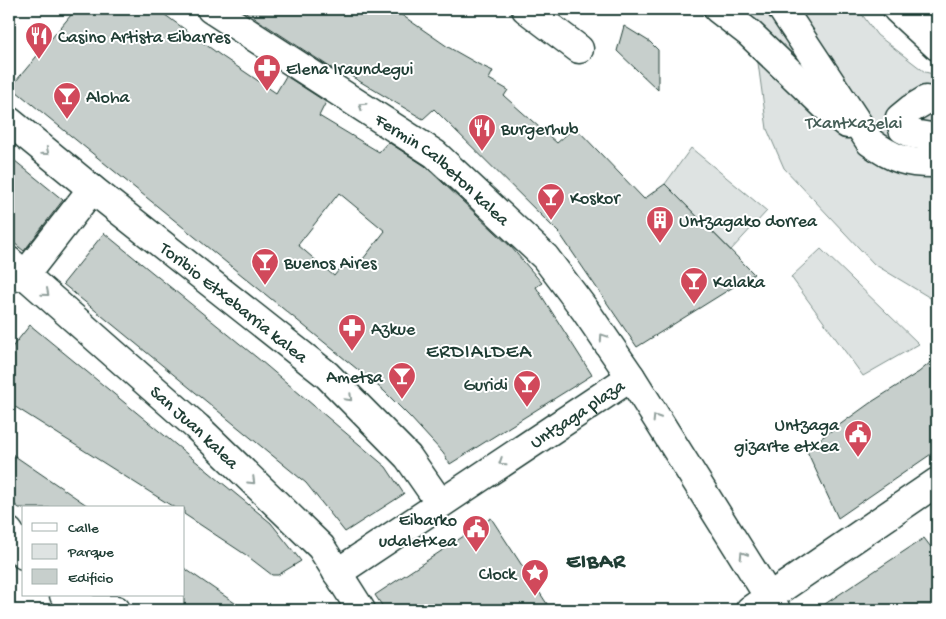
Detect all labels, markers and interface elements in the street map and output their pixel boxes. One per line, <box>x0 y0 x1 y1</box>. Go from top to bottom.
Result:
restaurant icon: Casino Artista Eibarres <box>24 21 54 60</box>
place label: Casino Artista Eibarres <box>58 28 232 49</box>
pharmacy icon: Elena Iraundegui <box>252 53 282 92</box>
place label: Elena Iraundegui <box>286 60 413 81</box>
bar icon: Aloha <box>52 81 82 120</box>
place label: Aloha <box>86 88 131 109</box>
one-way arrow <box>358 103 367 112</box>
street label: Fermin Calbeton kalea <box>369 109 514 232</box>
restaurant icon: Burgerhub <box>467 113 497 152</box>
park label: Txantxazelai <box>805 114 903 135</box>
place label: Burgerhub <box>500 120 579 141</box>
one-way arrow <box>41 147 50 156</box>
bar icon: Koskor <box>536 182 566 221</box>
place label: Koskor <box>570 189 621 210</box>
building icon: Untzagako dorrea <box>645 205 675 244</box>
place label: Untzagako dorrea <box>679 212 818 233</box>
street label: Toribio Etxebarria kalea <box>154 238 312 369</box>
bar icon: Buenos Aires <box>250 247 280 286</box>
place label: Buenos Aires <box>283 254 378 275</box>
bar icon: Kalaka <box>679 266 709 305</box>
place label: Kalaka <box>713 273 766 294</box>
one-way arrow <box>40 287 49 296</box>
pharmacy icon: Azkue <box>337 313 367 352</box>
place label: Azkue <box>371 320 416 341</box>
one-way arrow <box>600 333 609 343</box>
district label: ERDIALDEA <box>426 342 532 365</box>
bar icon: Ametsa <box>387 361 417 400</box>
place label: Ametsa <box>326 368 384 389</box>
bar icon: Guridi <box>512 369 542 408</box>
place label: Guridi <box>463 376 508 397</box>
street label: Untzaga plaza <box>527 376 630 454</box>
street label: San Juan kalea <box>145 382 243 475</box>
one-way arrow <box>343 392 352 401</box>
one-way arrow <box>653 414 662 424</box>
place label: Untzaga gizarte etxea <box>734 416 840 458</box>
public building icon: Untzaga gizarte etxea <box>843 419 873 458</box>
one-way arrow <box>498 456 508 465</box>
one-way arrow <box>246 475 255 484</box>
legend <box>22 506 185 596</box>
place label: Eibarko udaletxea <box>379 511 458 553</box>
public building icon: Eibarko udaletxea <box>461 514 491 553</box>
text: Calle <box>68 520 99 538</box>
text: Parque <box>67 544 114 562</box>
district label: EIBAR <box>566 550 626 576</box>
one-way arrow <box>739 552 749 561</box>
place icon: Clock <box>520 558 550 597</box>
place label: Clock <box>479 565 518 586</box>
text: Edificio <box>68 570 114 588</box>

